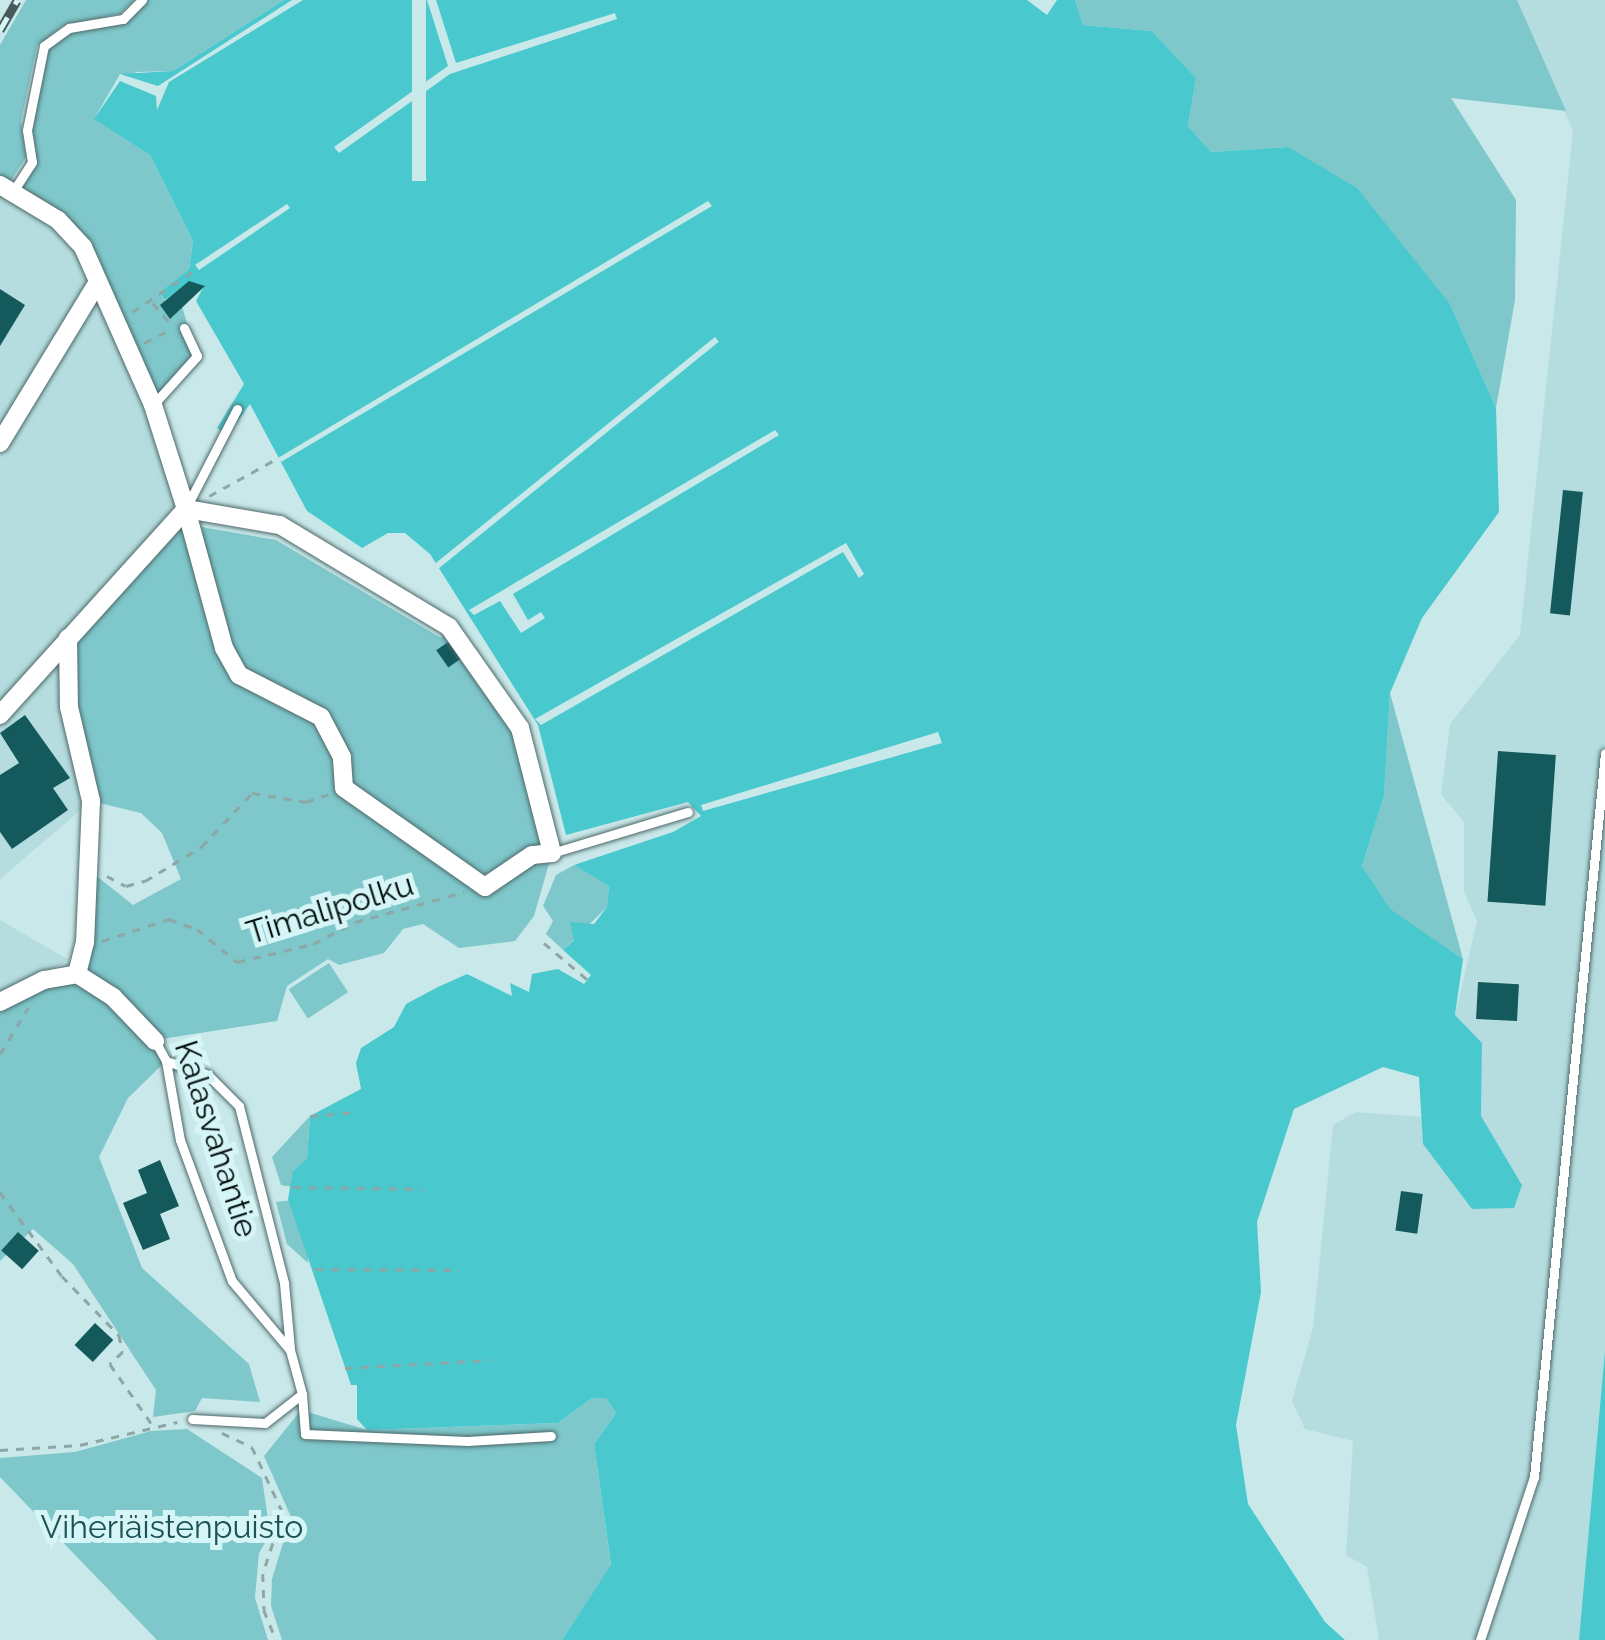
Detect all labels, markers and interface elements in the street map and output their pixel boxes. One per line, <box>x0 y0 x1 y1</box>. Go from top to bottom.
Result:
street label: Timalipolku <box>242 865 418 953</box>
street label: Kalasvahantie <box>166 1036 266 1242</box>
park label: Viheriäistenpuisto <box>41 1508 303 1546</box>

